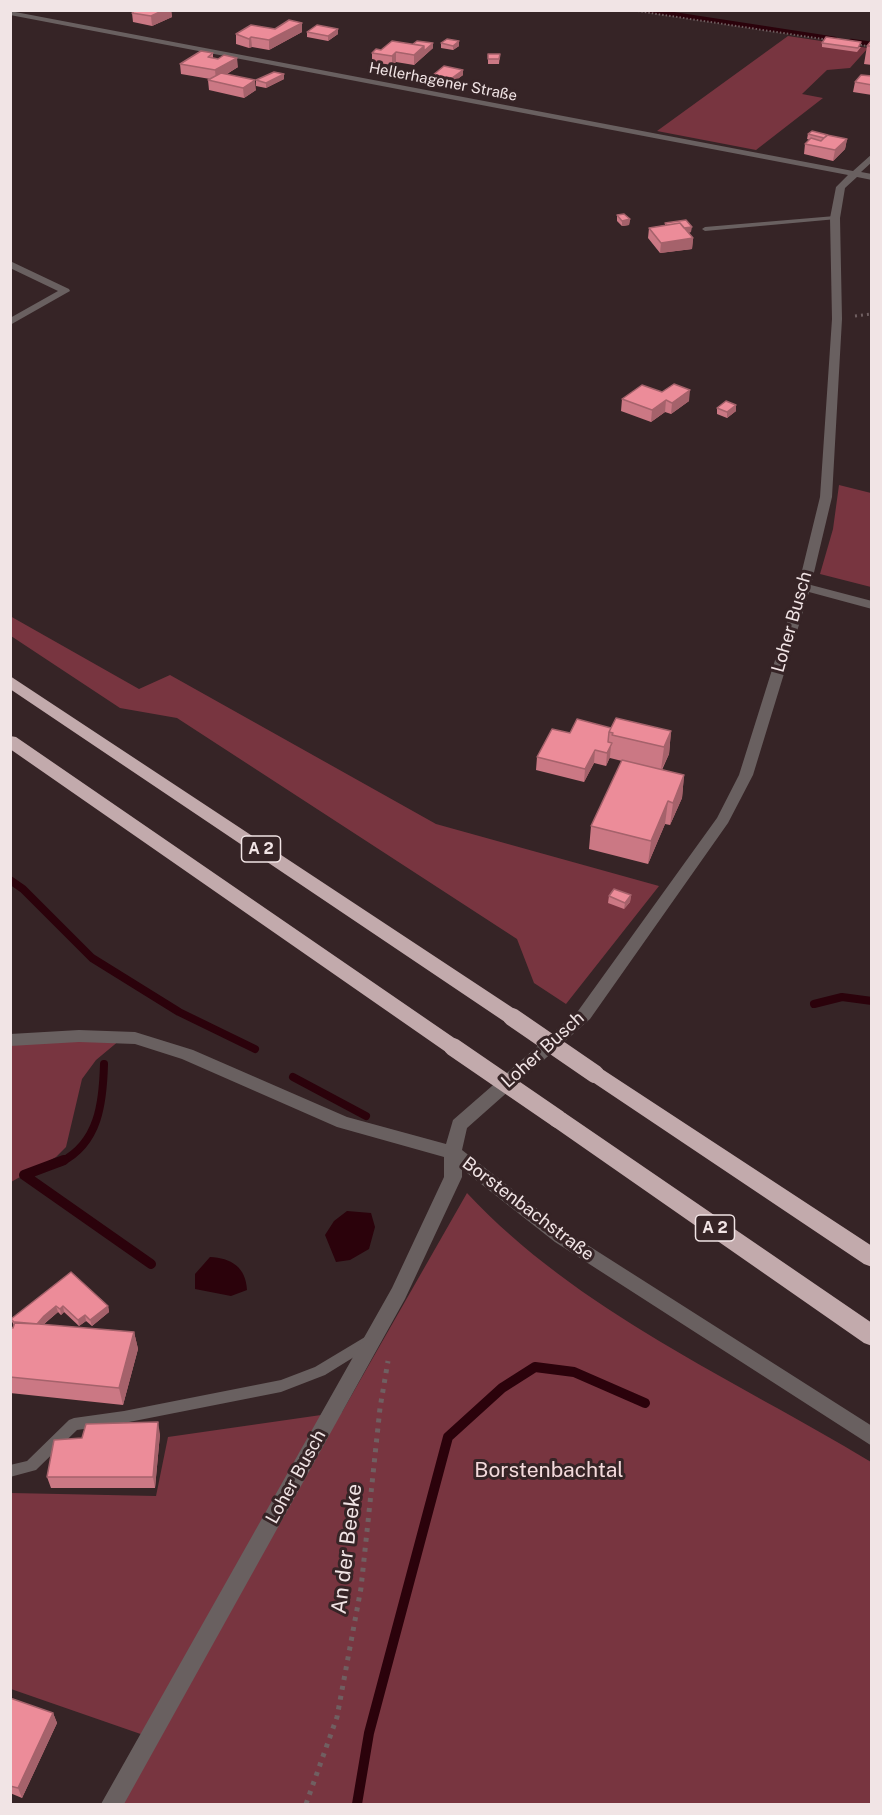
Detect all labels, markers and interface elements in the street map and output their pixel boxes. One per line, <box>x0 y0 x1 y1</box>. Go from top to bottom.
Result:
street label: Hellerhagener Straße <box>367 59 519 105</box>
street label: Loher Busch <box>767 569 817 675</box>
road number: A 2 <box>242 836 280 862</box>
street label: Loher Busch <box>497 1007 589 1093</box>
street label: Borstenbachstraße <box>458 1152 598 1266</box>
road number: A 2 <box>696 1215 734 1241</box>
street label: Loher Busch <box>261 1426 331 1528</box>
park label: Borstenbachtal <box>474 1458 624 1484</box>
street label: An der Beeke <box>327 1482 367 1616</box>

